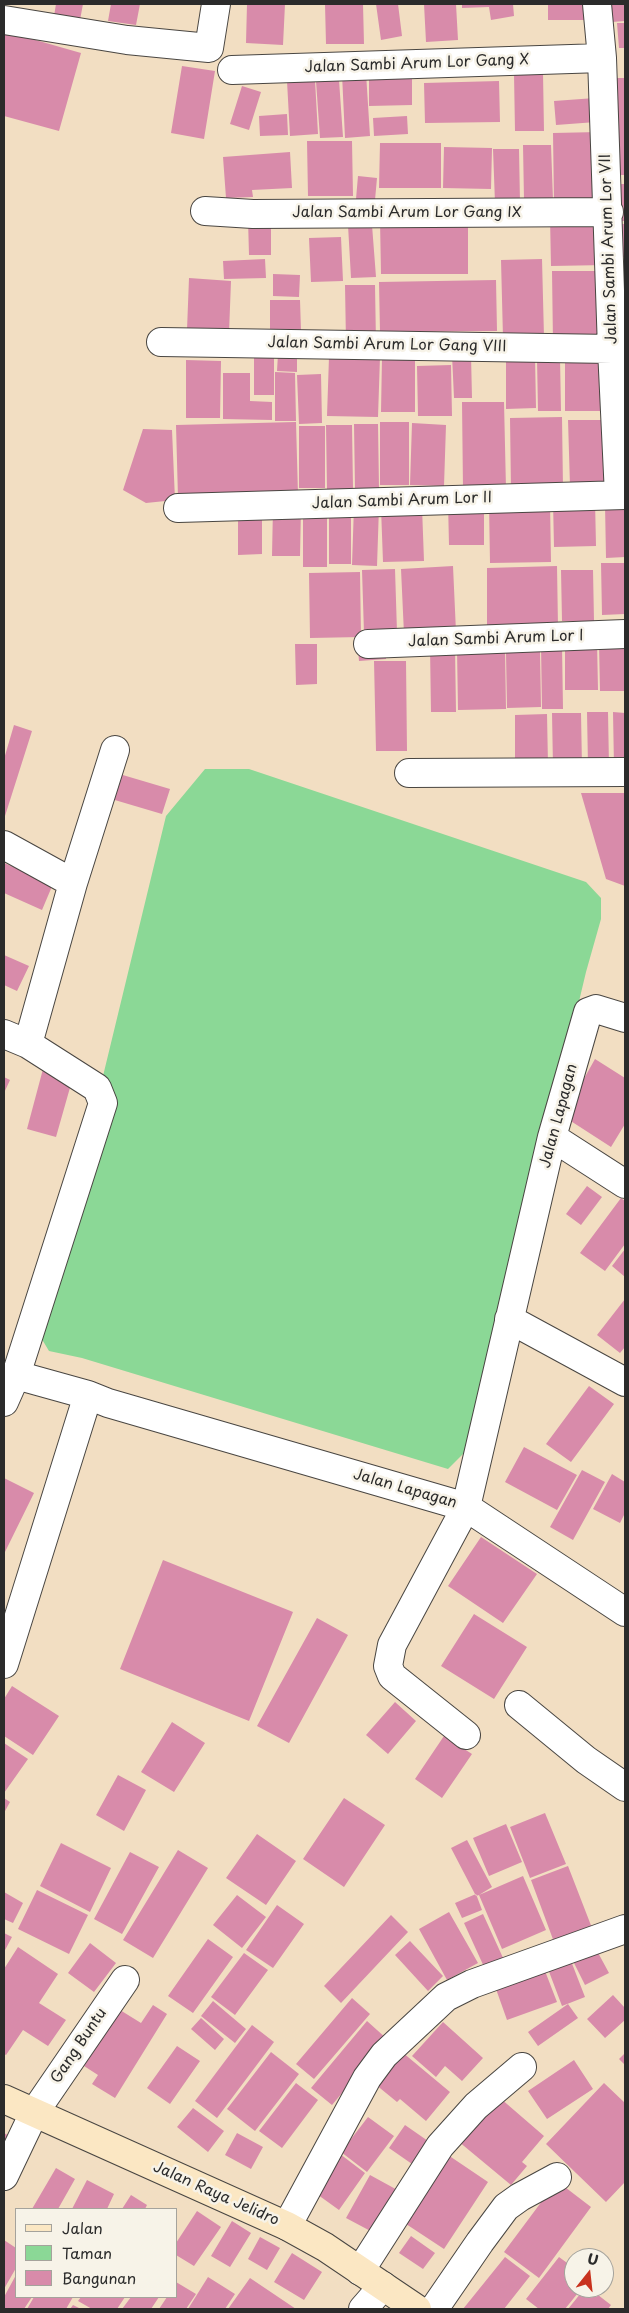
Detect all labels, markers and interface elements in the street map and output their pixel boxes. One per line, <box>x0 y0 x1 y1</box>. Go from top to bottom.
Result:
street label: Jalan Sambi Arum Lor Gang X <box>304 51 530 77</box>
street label: Jalan Sambi Arum Lor VII <box>597 154 621 344</box>
street label: Jalan Sambi Arum Lor Gang IX <box>292 204 522 222</box>
street label: Jalan Sambi Arum Lor Gang VIII <box>267 334 507 356</box>
street label: Jalan Sambi Arum Lor II <box>312 489 492 513</box>
street label: Jalan Sambi Arum Lor I <box>408 627 584 651</box>
street label: Jalan Lapagan <box>536 1062 582 1170</box>
street label: Jalan Lapagan <box>351 1466 459 1512</box>
street label: Gang Buntu <box>47 2005 111 2087</box>
street label: Jalan Raya Jelidro <box>150 2158 282 2230</box>
legend <box>15 2208 178 2298</box>
text: Jalan <box>62 2216 103 2239</box>
text: Taman <box>62 2241 112 2264</box>
text: U <box>585 2247 601 2271</box>
north arrow <box>564 2248 614 2298</box>
text: Bangunan <box>62 2266 136 2289</box>

